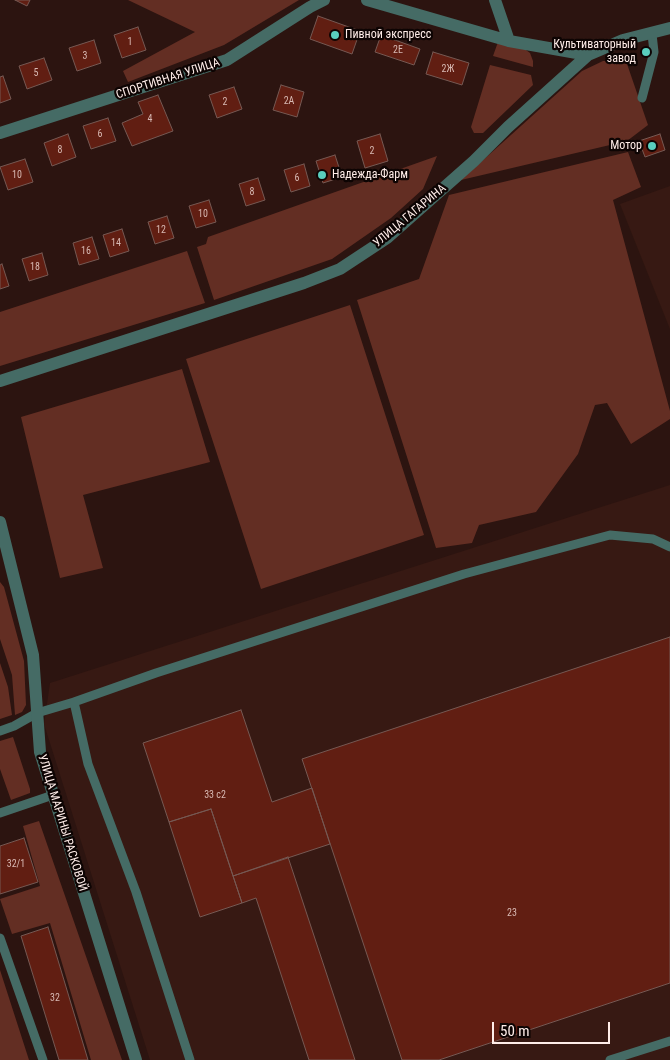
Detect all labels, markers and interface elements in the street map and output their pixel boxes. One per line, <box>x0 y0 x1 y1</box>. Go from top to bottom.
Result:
place label: Пивной экспресс <box>345 28 431 42</box>
marker: Пивной экспресс <box>329 29 341 41</box>
house number: 1 <box>128 36 132 48</box>
place label: Культиваторный завод <box>553 38 636 66</box>
house number: 2Е <box>393 44 403 56</box>
marker: Культиваторный завод <box>640 46 652 58</box>
house number: 3 <box>83 50 87 62</box>
street label: СПОРТИВНАЯ УЛИЦА <box>114 55 222 103</box>
house number: 2Ж <box>442 63 454 75</box>
house number: 5 <box>34 67 38 79</box>
house number: 2А <box>284 95 294 107</box>
house number: 2 <box>223 96 227 108</box>
house number: 4 <box>148 113 152 125</box>
house number: 6 <box>98 128 102 140</box>
place label: Мотор <box>610 139 642 153</box>
marker: Мотор <box>646 140 658 152</box>
house number: 8 <box>58 144 62 156</box>
house number: 2 <box>370 145 374 157</box>
place label: Надежда-Фарм <box>332 168 408 182</box>
house number: 10 <box>12 169 22 181</box>
marker: Надежда-Фарм <box>316 169 328 181</box>
house number: 6 <box>295 172 299 184</box>
street label: УЛИЦА ГАГАРИНА <box>371 181 449 251</box>
house number: 8 <box>250 186 254 198</box>
house number: 10 <box>198 208 208 220</box>
house number: 12 <box>156 224 166 236</box>
house number: 14 <box>111 237 121 249</box>
house number: 16 <box>81 245 91 257</box>
house number: 18 <box>30 261 40 273</box>
street label: УЛИЦА МАРИНЫ РАСКОВОЙ <box>34 753 90 893</box>
house number: 33 с2 <box>204 789 226 801</box>
house number: 32/1 <box>7 858 25 870</box>
house number: 23 <box>507 907 517 919</box>
house number: 32 <box>50 992 60 1004</box>
scale bar <box>495 1012 612 1044</box>
text: 50 m <box>500 1022 530 1040</box>

